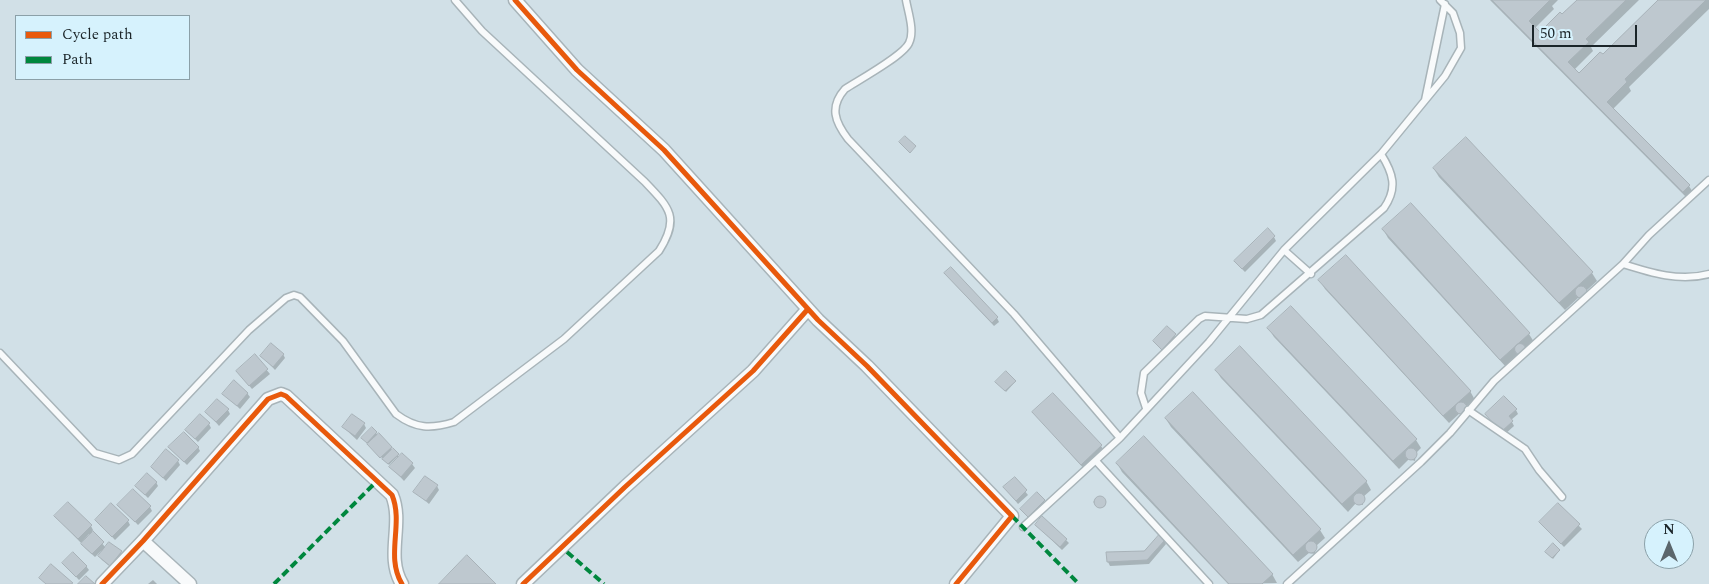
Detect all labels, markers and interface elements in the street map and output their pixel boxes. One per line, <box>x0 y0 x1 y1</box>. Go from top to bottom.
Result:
legend <box>15 15 190 80</box>
scale bar <box>1534 15 1639 47</box>
text: 50 m <box>1540 22 1572 45</box>
text: Cycle path <box>62 23 133 46</box>
text: Path <box>62 48 93 71</box>
north arrow <box>1644 519 1694 569</box>
text: N <box>1663 519 1675 540</box>

